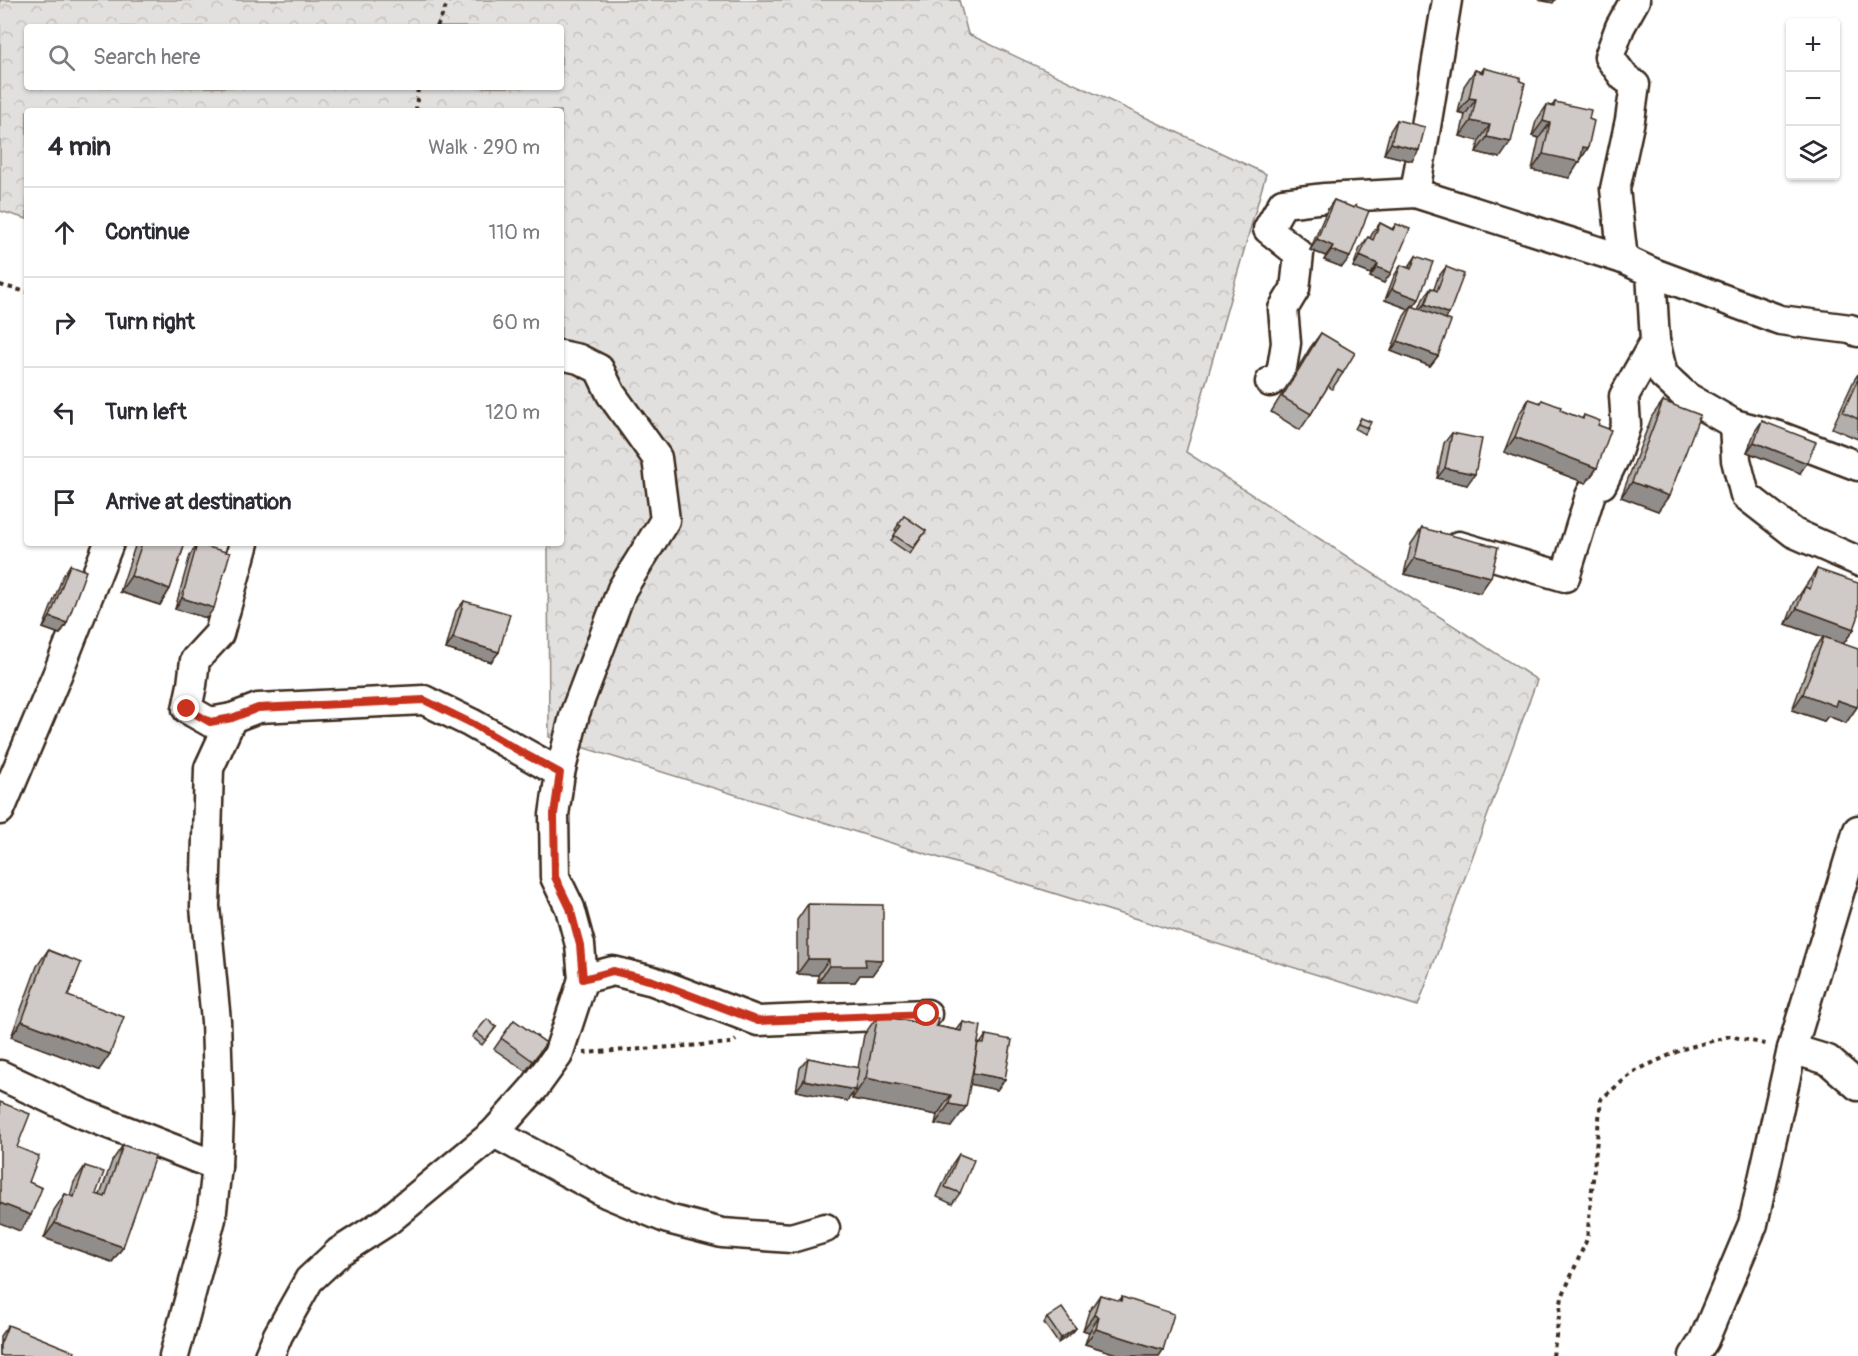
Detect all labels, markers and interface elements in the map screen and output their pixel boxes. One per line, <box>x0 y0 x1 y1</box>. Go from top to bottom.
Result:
map controls <box>1786 18 1840 180</box>
button: + <box>1786 18 1840 72</box>
search box <box>24 24 564 90</box>
icon: search <box>45 41 78 74</box>
text: Search here <box>93 43 200 71</box>
button: − <box>1786 72 1840 126</box>
button: layers <box>1786 126 1840 180</box>
text: 4 min <box>48 131 111 163</box>
text: Walk · 290 m <box>428 135 540 160</box>
icon: ahead <box>48 216 81 249</box>
text: Continue <box>105 218 189 246</box>
text: 110 m <box>489 220 540 245</box>
icon: right <box>48 306 81 339</box>
text: Turn right <box>105 308 195 336</box>
text: 60 m <box>493 310 540 335</box>
icon: left <box>48 396 81 429</box>
text: Turn left <box>105 398 187 426</box>
text: 120 m <box>485 400 540 425</box>
icon: arrive <box>48 486 81 519</box>
text: Arrive at destination <box>105 488 291 516</box>
route end <box>173 695 199 721</box>
route start <box>913 1000 939 1026</box>

